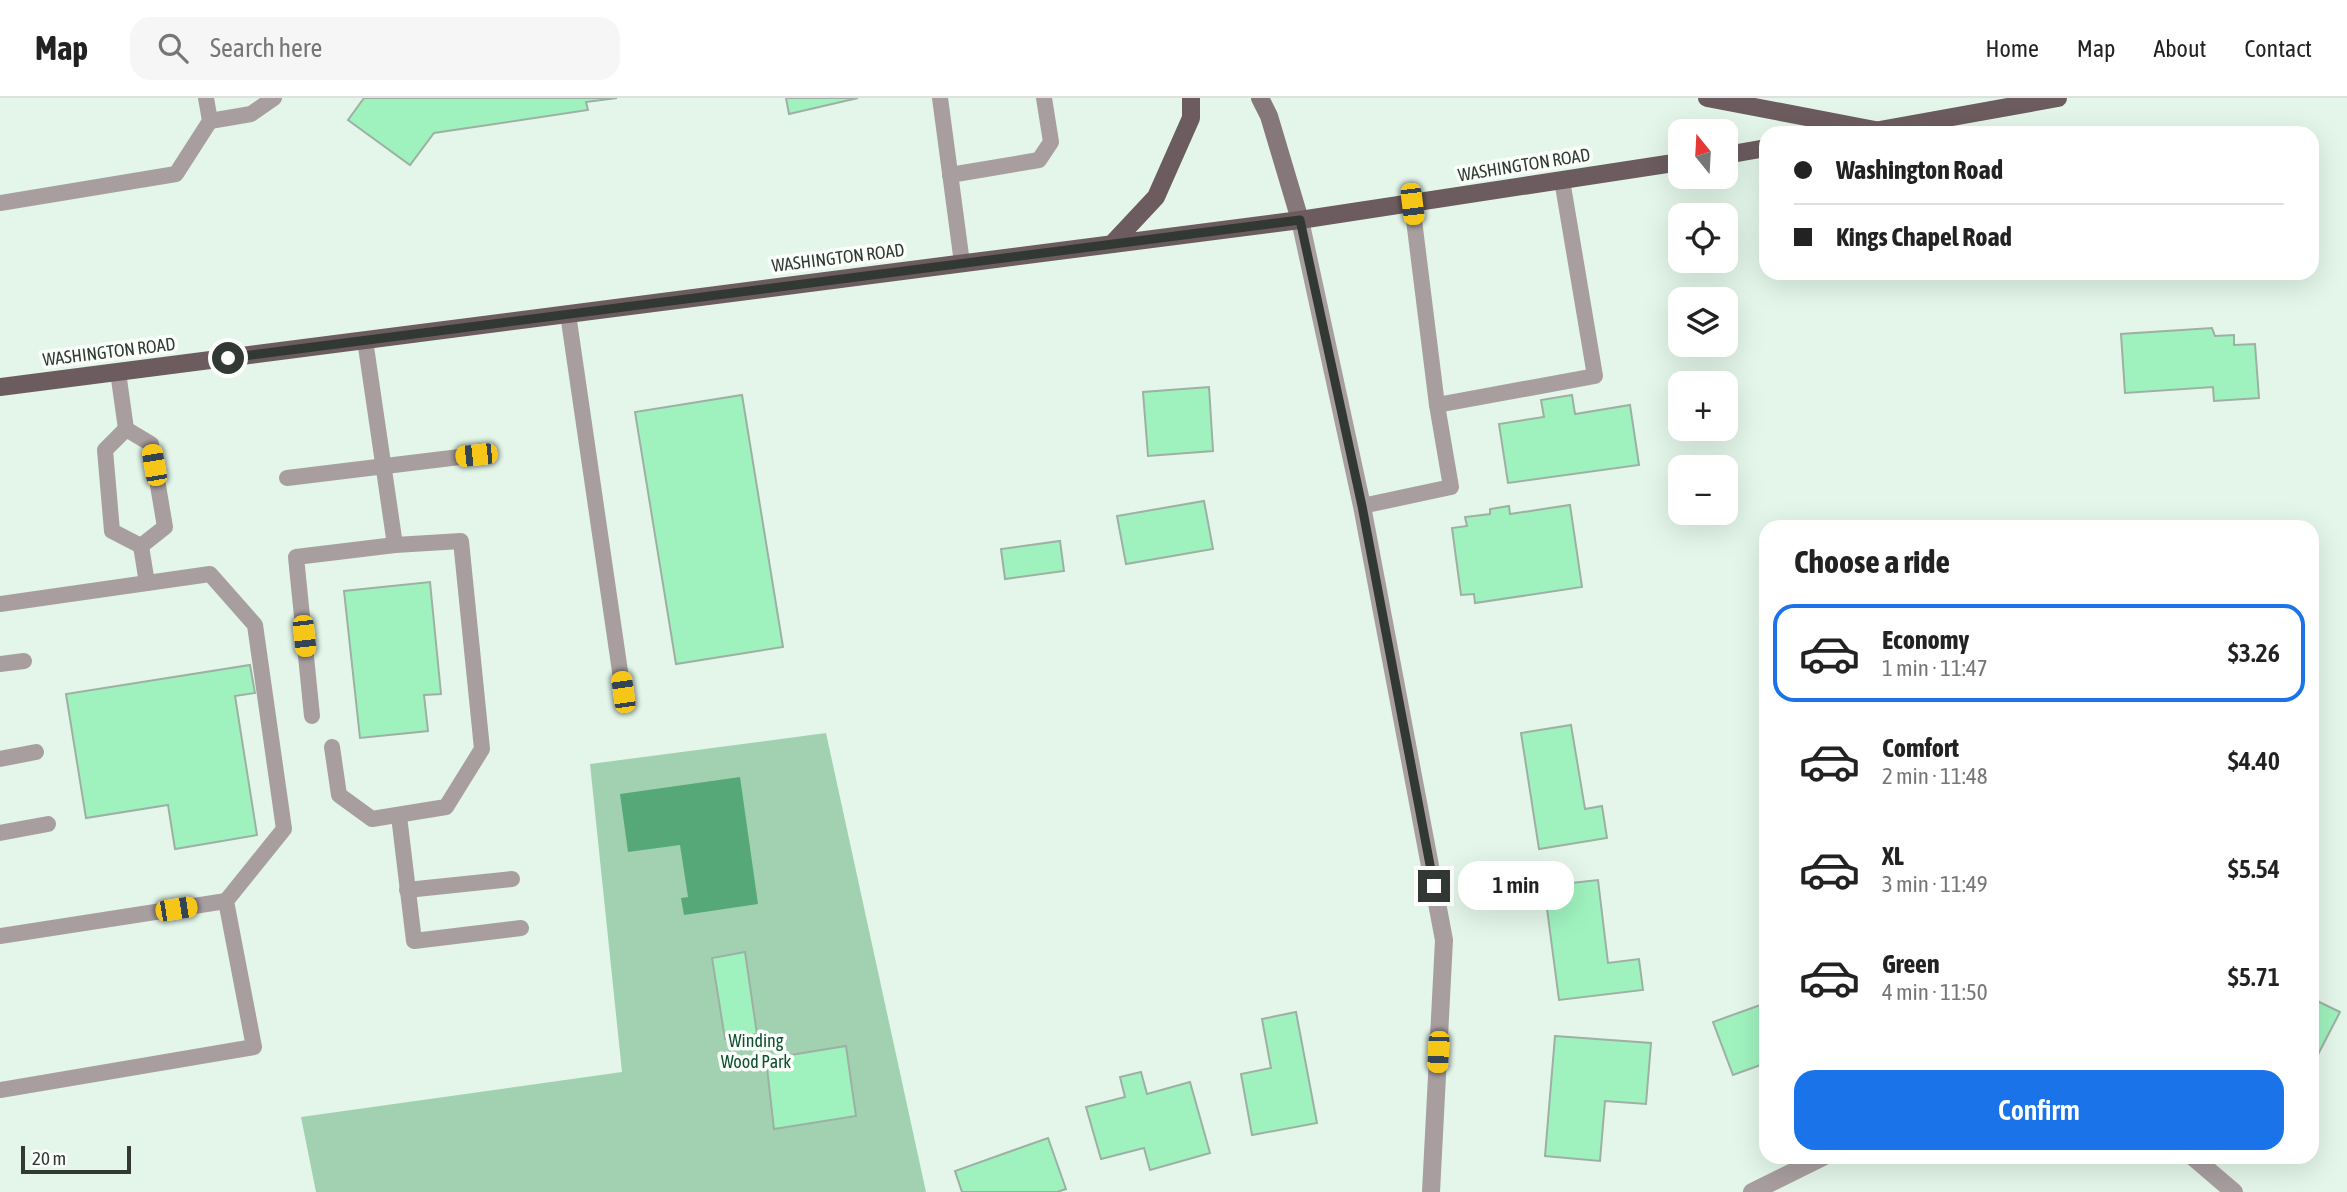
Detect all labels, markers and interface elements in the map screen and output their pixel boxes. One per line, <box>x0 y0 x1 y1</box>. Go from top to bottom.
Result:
search box <box>130 17 620 80</box>
text: Map <box>35 29 88 67</box>
icon: search <box>154 29 192 67</box>
text: Search here <box>210 33 322 63</box>
text: Home <box>1985 35 2039 62</box>
text: Map <box>2077 35 2115 62</box>
text: About <box>2153 35 2206 62</box>
text: Contact <box>2244 35 2312 62</box>
north arrow <box>1668 119 1738 189</box>
map controls <box>1668 119 1738 525</box>
street label: WASHINGTON ROAD <box>1456 144 1592 185</box>
text: Washington Road <box>1836 155 2003 185</box>
car <box>1400 182 1425 226</box>
button: locate <box>1668 203 1738 273</box>
text: Kings Chapel Road <box>1836 222 2012 252</box>
street label: WASHINGTON ROAD <box>770 239 906 276</box>
button: layers <box>1668 287 1738 357</box>
street label: WASHINGTON ROAD <box>41 333 177 370</box>
route start <box>212 342 244 374</box>
button: + <box>1668 371 1738 441</box>
car <box>141 442 168 488</box>
car <box>455 442 498 468</box>
button: − <box>1668 455 1738 525</box>
text: Choose a ride <box>1794 543 1950 580</box>
car <box>292 614 317 658</box>
icon: car <box>1798 622 1861 685</box>
text: Economy <box>1882 625 1969 655</box>
text: $3.26 <box>2228 638 2280 668</box>
text: 1 min · 11:47 <box>1882 655 1988 681</box>
car <box>610 670 637 714</box>
icon: car <box>1798 730 1861 793</box>
text: Comfort <box>1882 733 1959 763</box>
text: $4.40 <box>2228 746 2280 776</box>
text: 2 min · 11:48 <box>1882 763 1988 789</box>
icon: car <box>1798 838 1861 901</box>
text: XL <box>1882 841 1904 871</box>
text: $5.54 <box>2228 854 2280 884</box>
callout: 1 min <box>1458 862 1574 910</box>
route end <box>1418 870 1450 902</box>
text: 3 min · 11:49 <box>1882 871 1988 897</box>
text: 1 min <box>1493 872 1539 898</box>
car <box>154 895 199 923</box>
icon: car <box>1798 946 1861 1009</box>
text: Green <box>1882 949 1940 979</box>
text: $5.71 <box>2228 962 2280 992</box>
text: 4 min · 11:50 <box>1882 979 1988 1005</box>
park label: Winding Wood Park <box>721 1030 791 1072</box>
car <box>1427 1030 1450 1074</box>
button: Confirm <box>1794 1070 2284 1150</box>
scale bar <box>21 1143 131 1175</box>
text: 20 m <box>32 1147 66 1169</box>

